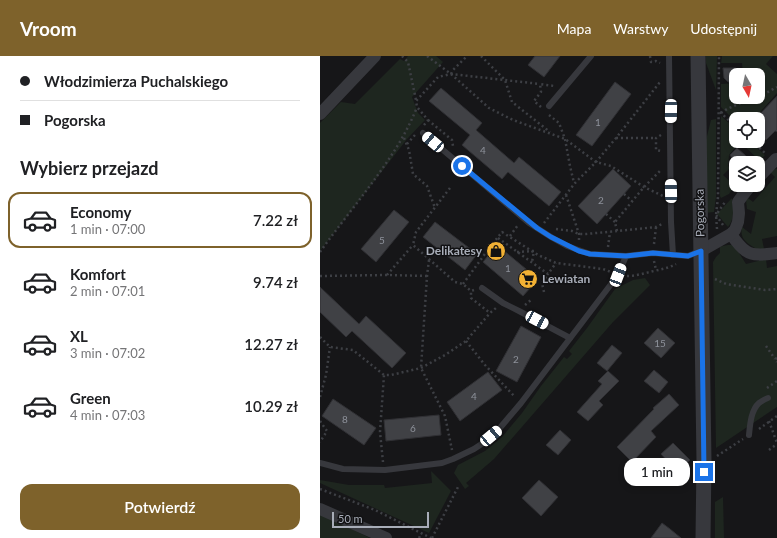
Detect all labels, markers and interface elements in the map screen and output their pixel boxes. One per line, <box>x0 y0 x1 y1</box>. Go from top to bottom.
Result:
text: Vroom <box>20 17 77 40</box>
text: Mapa <box>557 20 591 37</box>
text: Warstwy <box>613 20 668 37</box>
text: Udostępnij <box>690 20 757 37</box>
north arrow <box>729 68 765 104</box>
map controls <box>729 68 765 192</box>
text: Włodzimierza Puchalskiego <box>44 72 228 90</box>
car <box>665 99 677 123</box>
text: Pogorska <box>44 111 106 129</box>
button: locate <box>729 112 765 148</box>
house number: 1 <box>595 116 601 128</box>
car <box>420 130 446 154</box>
house number: 4 <box>480 144 486 156</box>
button: layers <box>729 156 765 192</box>
text: Wybierz przejazd <box>20 157 159 179</box>
route start <box>453 157 471 175</box>
car <box>665 179 677 203</box>
street label: Pogorska <box>692 189 707 237</box>
house number: 2 <box>598 194 604 206</box>
icon: car <box>22 202 58 238</box>
text: Economy <box>70 203 131 221</box>
text: 7.22 zł <box>253 211 298 229</box>
text: 1 min · 07:00 <box>70 221 145 237</box>
house number: 5 <box>379 234 385 246</box>
shop icon: Delikatesy <box>485 240 507 262</box>
place label: Delikatesy <box>426 243 483 258</box>
house number: 1 <box>505 262 511 274</box>
car <box>608 262 628 288</box>
icon: car <box>22 264 58 300</box>
text: Komfort <box>70 265 126 283</box>
supermarket icon: Lewiatan <box>517 268 539 290</box>
place label: Lewiatan <box>542 271 590 286</box>
text: 9.74 zł <box>253 273 298 291</box>
text: 2 min · 07:01 <box>70 283 145 299</box>
car <box>524 309 550 331</box>
icon: car <box>22 326 58 362</box>
text: XL <box>70 327 88 345</box>
text: 12.27 zł <box>244 335 298 353</box>
house number: 15 <box>654 337 666 349</box>
text: 3 min · 07:02 <box>70 345 145 361</box>
house number: 2 <box>513 353 519 365</box>
icon: car <box>22 388 58 424</box>
text: Green <box>70 389 111 407</box>
house number: 4 <box>471 390 477 402</box>
text: 10.29 zł <box>244 397 298 415</box>
text: 4 min · 07:03 <box>70 407 145 423</box>
house number: 8 <box>342 413 348 425</box>
house number: 6 <box>410 422 416 434</box>
car <box>478 424 504 448</box>
callout: 1 min <box>624 458 690 486</box>
route end <box>695 463 713 481</box>
text: 1 min <box>641 464 673 480</box>
button: Potwierdź <box>20 484 300 530</box>
scale bar <box>332 510 429 529</box>
text: 50 m <box>338 512 363 525</box>

